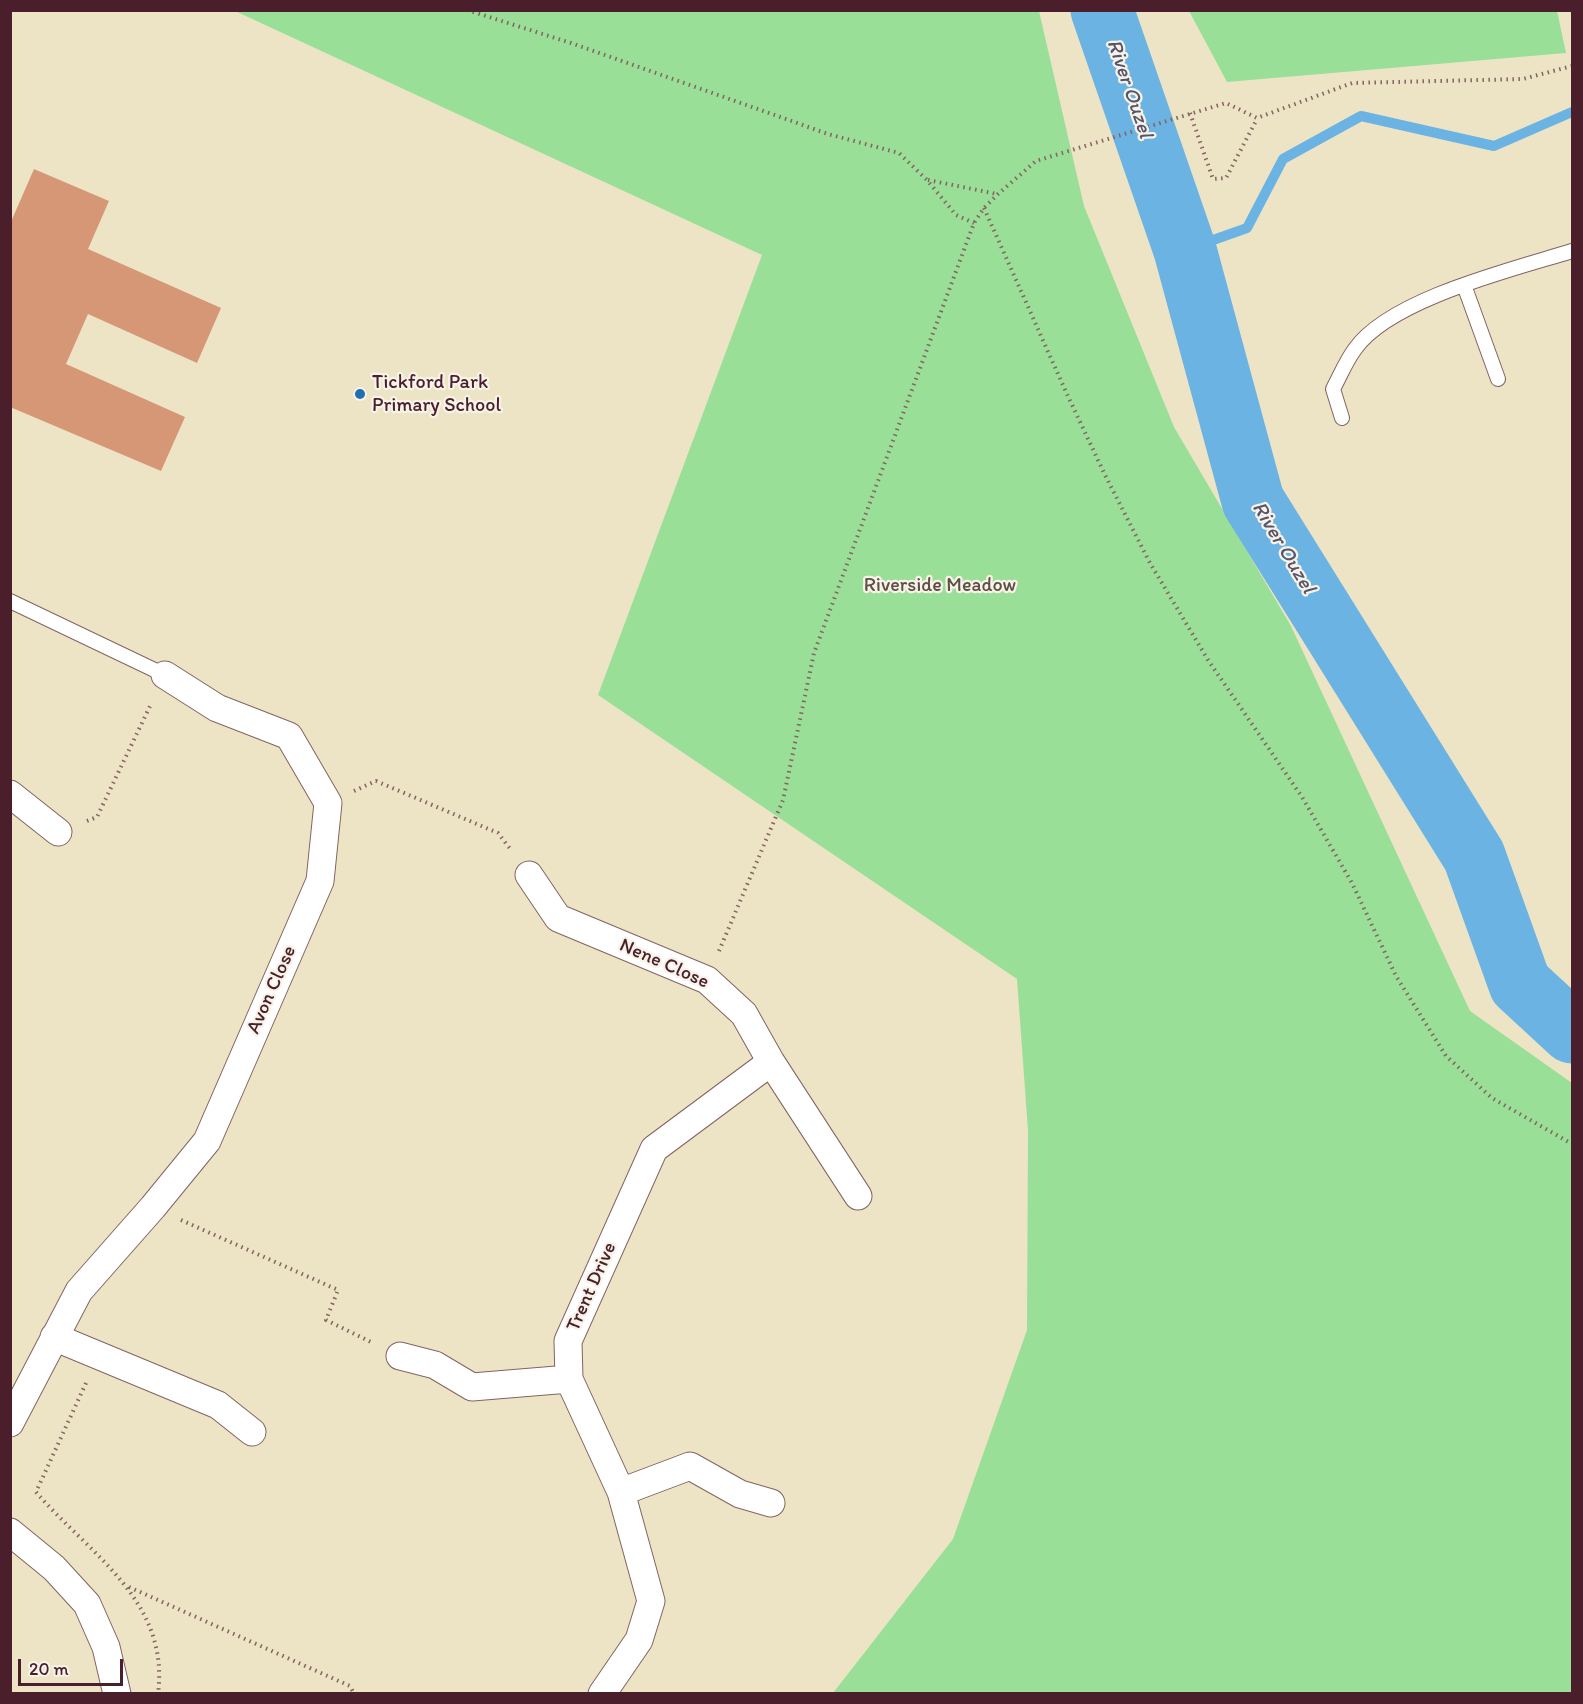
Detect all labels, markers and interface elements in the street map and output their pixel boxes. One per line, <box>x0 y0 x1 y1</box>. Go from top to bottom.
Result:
water label: River Ouzel <box>1100 36 1158 142</box>
place label: Tickford Park Primary School <box>372 371 501 418</box>
marker: Tickford Park Primary School <box>353 387 367 401</box>
water label: River Ouzel <box>1246 497 1320 599</box>
park label: Riverside Meadow <box>864 574 1016 598</box>
street label: Nene Close <box>615 934 713 994</box>
street label: Avon Close <box>242 942 302 1038</box>
street label: Trent Drive <box>562 1239 622 1335</box>
scale bar <box>21 1647 126 1685</box>
text: 20 m <box>29 1658 69 1680</box>

